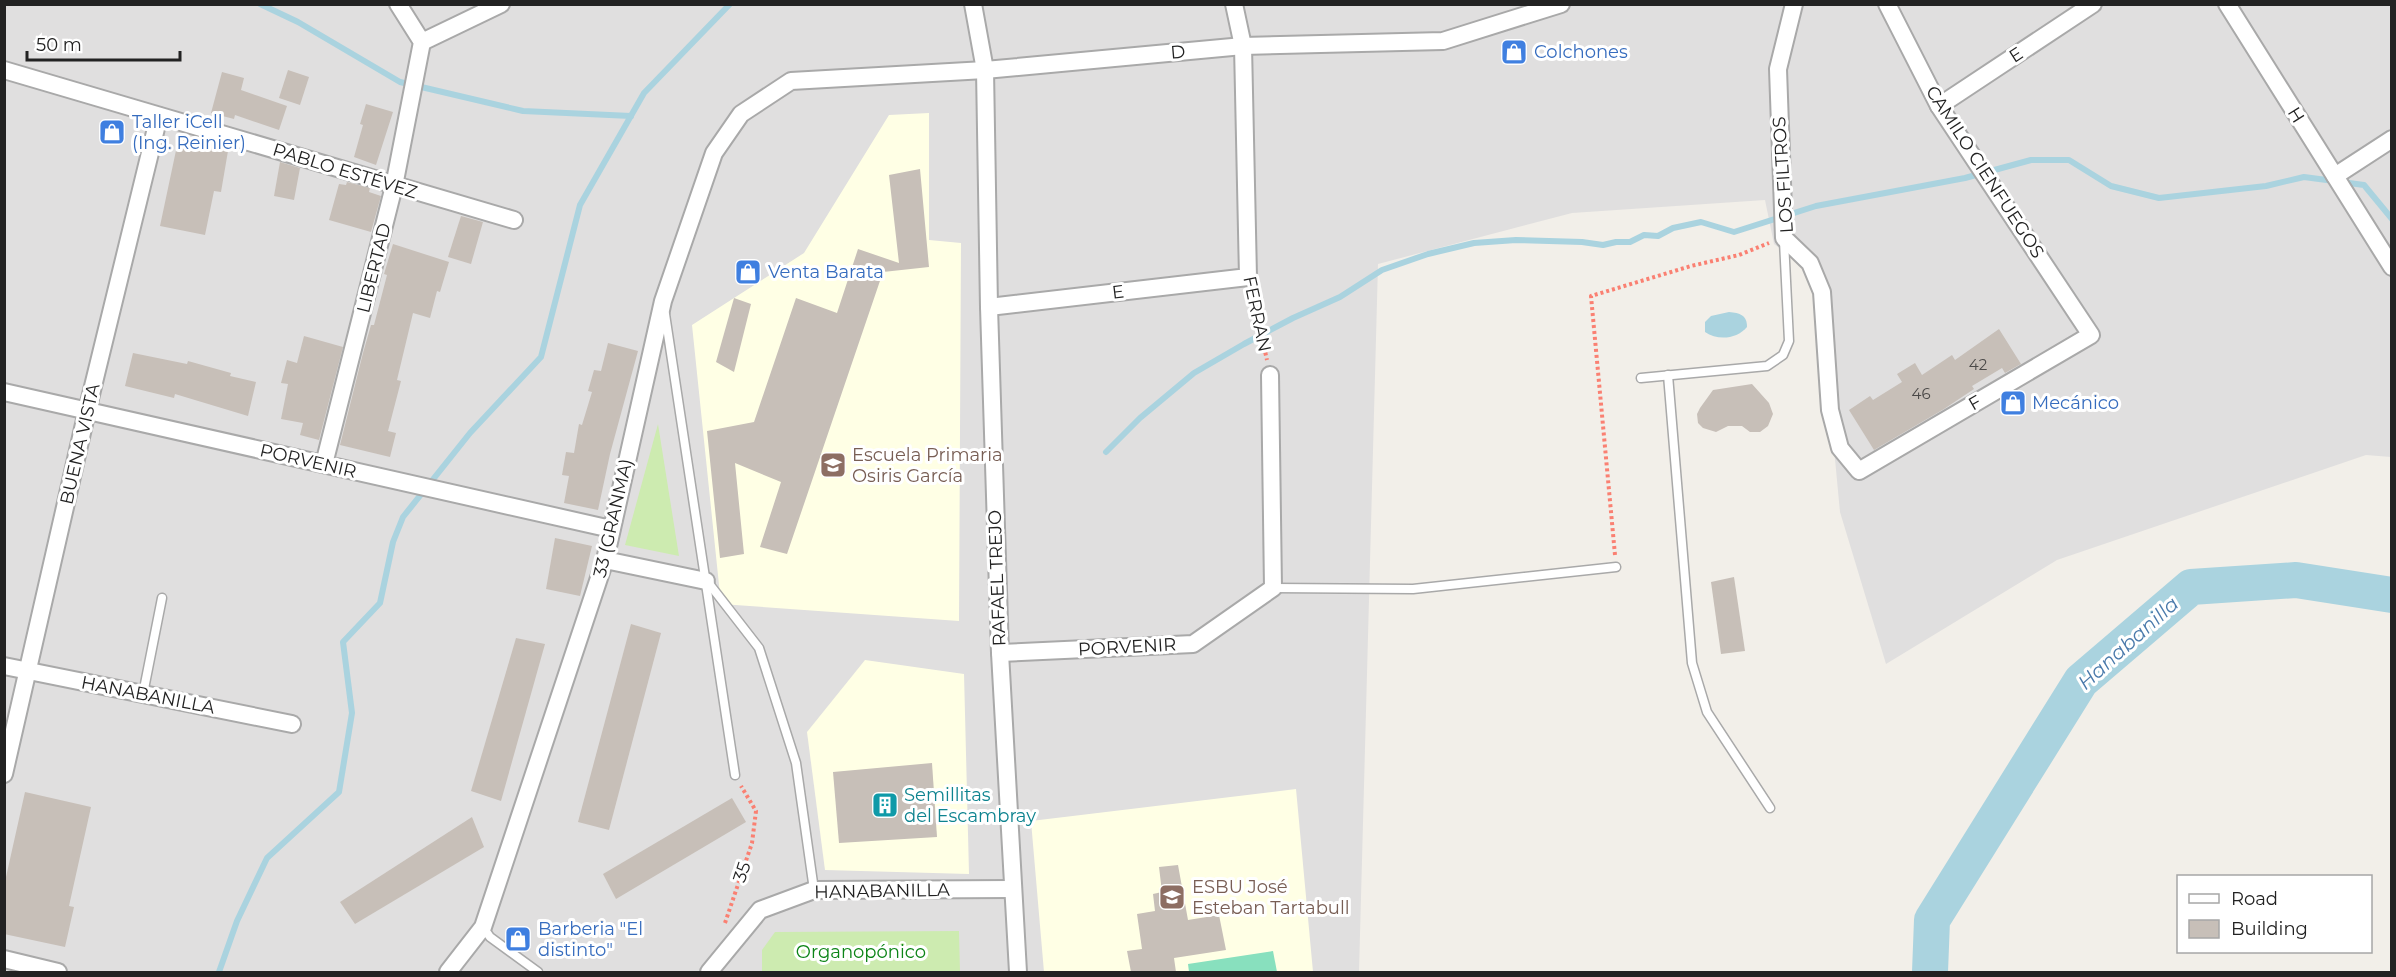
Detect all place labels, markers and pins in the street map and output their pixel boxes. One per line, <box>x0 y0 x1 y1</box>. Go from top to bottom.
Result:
shop icon: Colchones <box>1499 37 1529 67</box>
place label: Colchones <box>1534 41 1628 63</box>
place label: Taller iCell (Ing. Reinier) <box>132 111 246 154</box>
shop icon: Taller iCell (Ing. Reinier) <box>97 117 127 147</box>
shop icon: Venta Barata <box>733 257 763 287</box>
place label: Venta Barata <box>768 261 884 283</box>
shop icon: Mecánico <box>1998 388 2028 418</box>
place label: Mecánico <box>2032 392 2119 414</box>
place label: Escuela Primaria Osiris García <box>852 444 1003 487</box>
school or university icon: Escuela Primaria Osiris García <box>818 450 848 480</box>
place label: Semillitas del Escambray <box>904 784 1036 827</box>
building icon: Semillitas del Escambray <box>870 790 900 820</box>
place label: ESBU José Esteban Tartabull <box>1192 876 1350 919</box>
school or university icon: ESBU José Esteban Tartabull <box>1157 882 1187 912</box>
place label: Barberia "El distinto" <box>538 918 643 961</box>
shop icon: Barberia "El distinto" <box>503 924 533 954</box>

